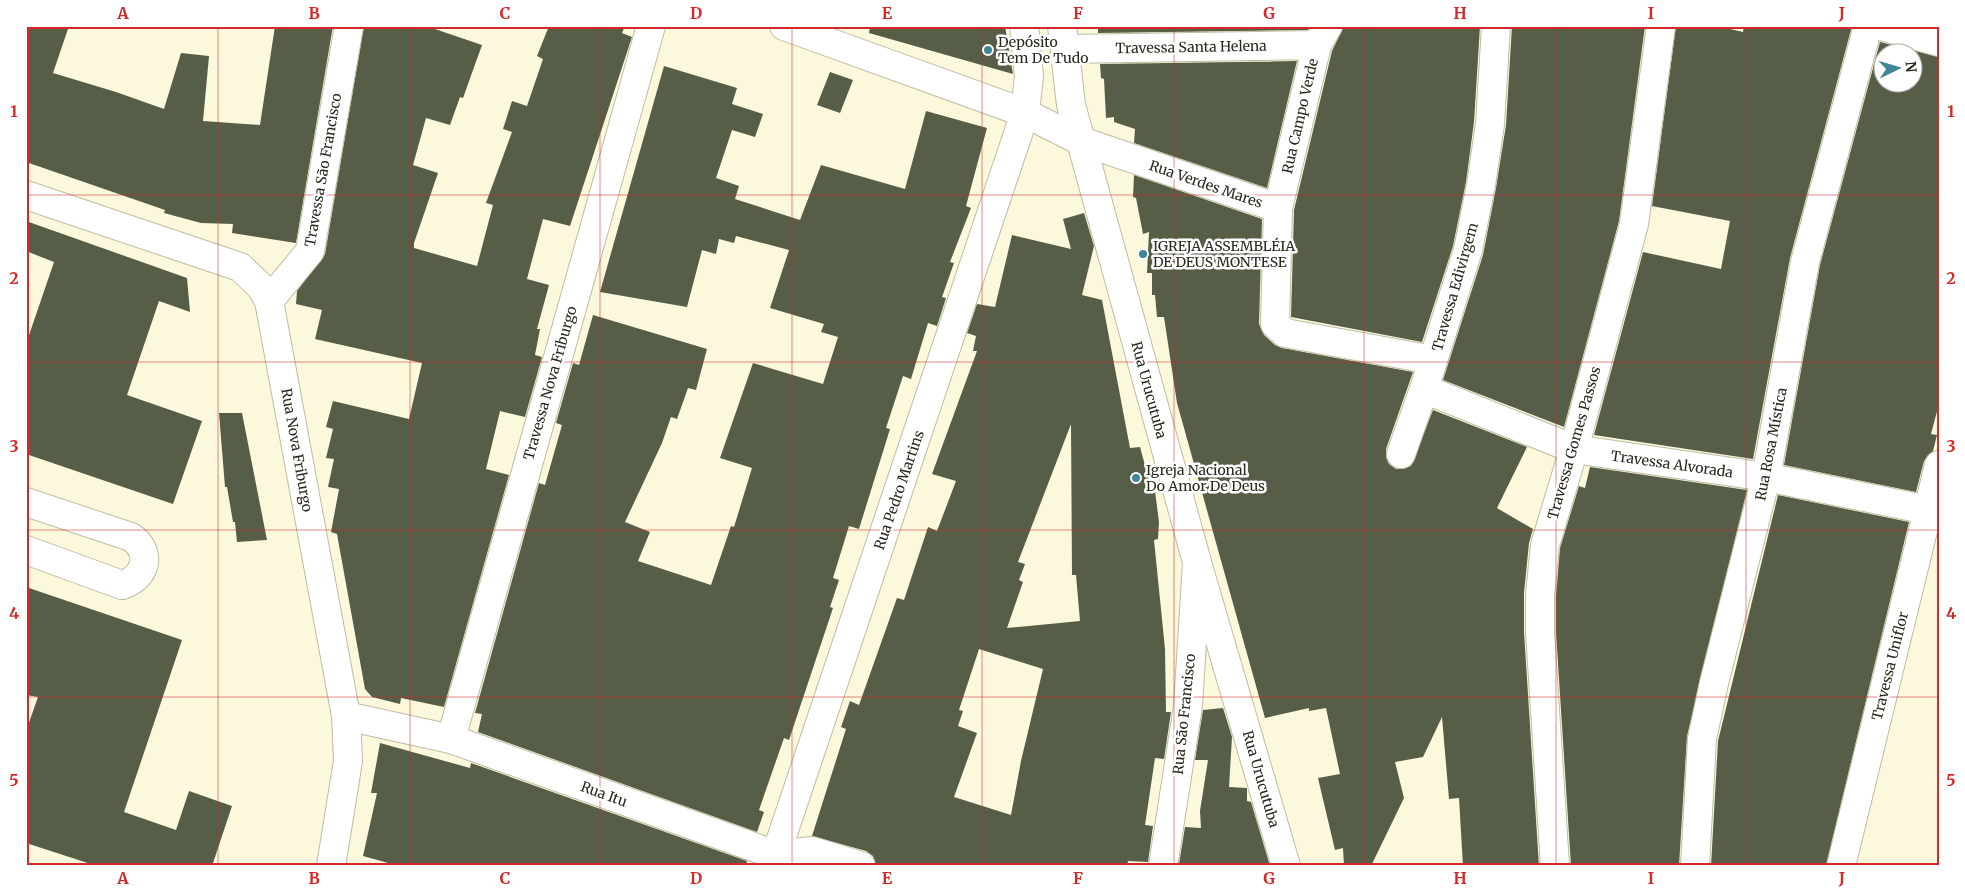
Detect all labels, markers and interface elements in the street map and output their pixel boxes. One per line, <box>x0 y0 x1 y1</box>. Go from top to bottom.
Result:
text: A <box>116 3 129 23</box>
text: B <box>308 3 320 23</box>
text: C <box>500 3 510 23</box>
text: D <box>690 3 702 23</box>
text: E <box>882 3 893 23</box>
text: F <box>1073 3 1083 23</box>
text: G <box>1263 3 1275 23</box>
text: H <box>1453 3 1467 23</box>
text: I <box>1648 3 1654 23</box>
text: J <box>1838 3 1845 23</box>
place label: Depósito Tem De Tudo <box>998 33 1088 67</box>
street label: Travessa Santa Helena <box>1115 37 1267 57</box>
north arrow <box>1872 42 1922 92</box>
marker: Depósito Tem De Tudo <box>982 44 994 56</box>
street label: Rua Campo Verde <box>1278 57 1322 175</box>
text: N <box>1902 61 1920 73</box>
street label: Travessa São Francisco <box>301 92 345 248</box>
text: 1 <box>10 101 18 121</box>
text: 1 <box>1947 101 1955 121</box>
street label: Rua Verdes Mares <box>1147 156 1265 212</box>
street label: Travessa Edivirgem <box>1428 220 1482 353</box>
place label: IGREJA ASSEMBLÉIA DE DEUS MONTESE <box>1153 237 1295 271</box>
marker: IGREJA ASSEMBLÉIA DE DEUS MONTESE <box>1137 248 1149 260</box>
text: 2 <box>9 268 19 288</box>
text: 2 <box>1946 268 1956 288</box>
street label: Travessa Nova Friburgo <box>519 304 581 462</box>
street label: Rua Urucutuba <box>1127 339 1171 441</box>
street label: Travessa Gomes Passos <box>1544 364 1605 522</box>
street label: Rua Rosa Mística <box>1751 386 1791 502</box>
street label: Rua Nova Friburgo <box>277 387 317 513</box>
street label: Rua Pedro Martins <box>870 428 928 552</box>
text: 3 <box>9 436 19 456</box>
text: 3 <box>1946 436 1956 456</box>
street label: Travessa Alvorada <box>1610 447 1735 482</box>
place label: Igreja Nacional Do Amor De Deus <box>1146 461 1265 495</box>
marker: Igreja Nacional Do Amor De Deus <box>1130 472 1142 484</box>
text: 4 <box>9 603 19 623</box>
text: 4 <box>1946 603 1956 623</box>
street label: Travessa Uniflor <box>1868 610 1912 722</box>
street label: Rua São Francisco <box>1169 653 1199 775</box>
street label: Rua Urucutuba <box>1239 728 1284 830</box>
text: 5 <box>9 770 19 790</box>
text: 5 <box>1946 770 1956 790</box>
street label: Rua Itu <box>578 777 630 811</box>
text: A <box>116 868 129 888</box>
text: B <box>308 868 320 888</box>
text: C <box>500 868 510 888</box>
text: D <box>690 868 702 888</box>
text: E <box>882 868 893 888</box>
text: F <box>1073 868 1083 888</box>
text: G <box>1263 868 1275 888</box>
text: H <box>1453 868 1467 888</box>
text: I <box>1648 868 1654 888</box>
text: J <box>1838 868 1845 888</box>

